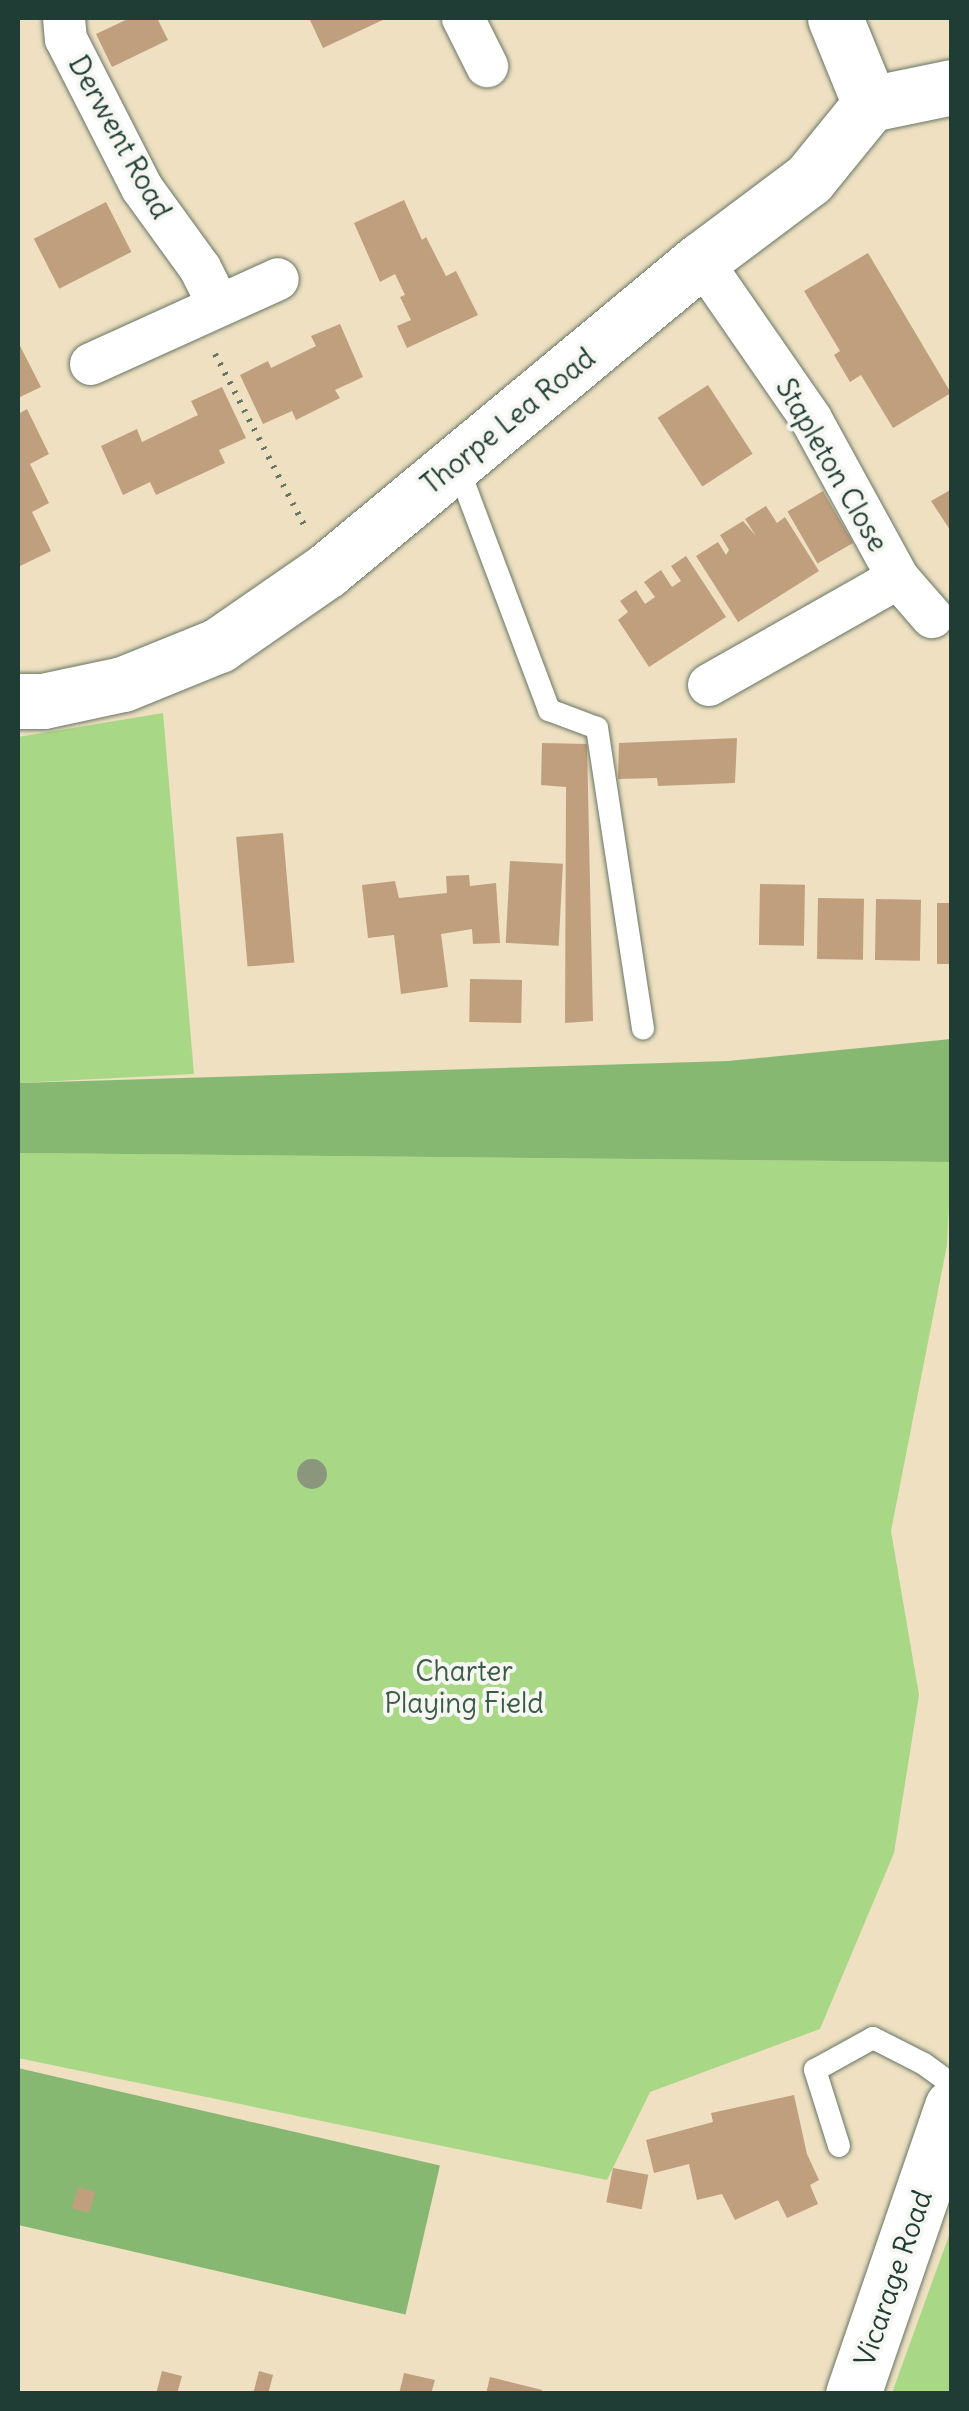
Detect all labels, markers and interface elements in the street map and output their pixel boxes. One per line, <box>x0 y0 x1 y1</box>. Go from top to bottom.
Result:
street label: Derwent Road <box>61 50 179 224</box>
street label: Thorpe Lea Road <box>414 341 602 501</box>
street label: Stapleton Close <box>769 373 895 557</box>
park label: Charter Playing Field <box>384 1654 544 1720</box>
street label: Vicarage Road <box>847 2186 939 2370</box>

